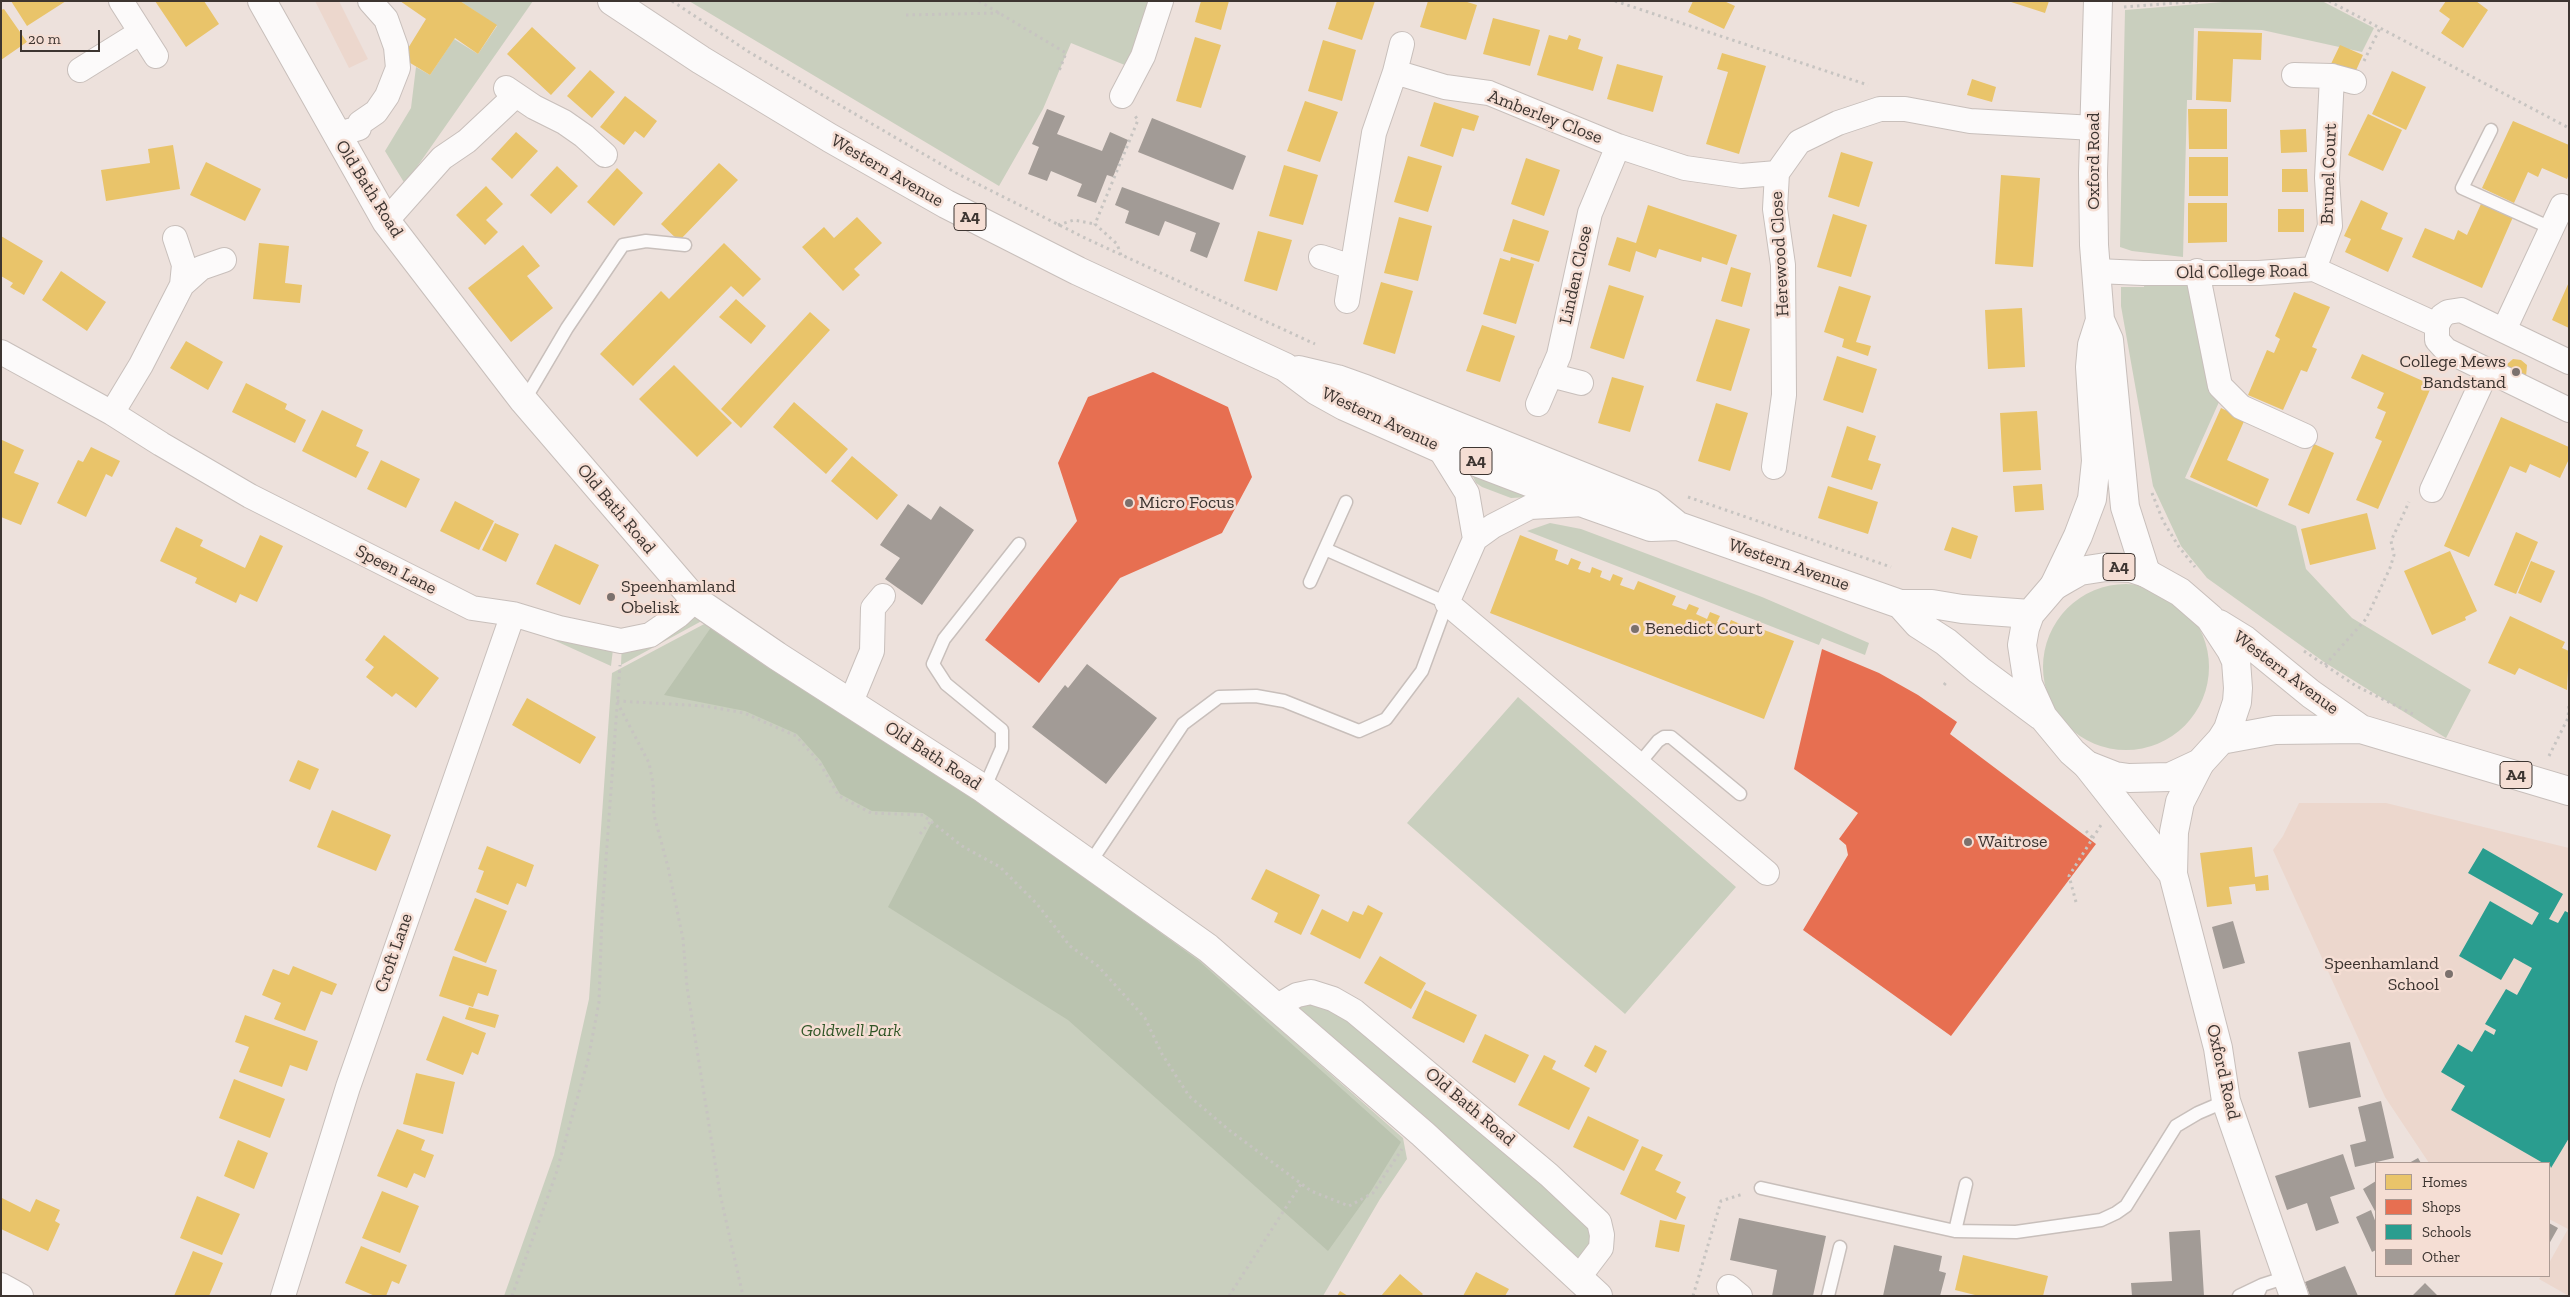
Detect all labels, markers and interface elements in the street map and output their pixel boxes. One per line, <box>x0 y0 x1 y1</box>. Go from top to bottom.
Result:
scale bar <box>22 20 102 52</box>
text: 20 m <box>28 30 61 48</box>
street label: Amberley Close <box>1485 85 1605 149</box>
street label: Oxford Road <box>2083 112 2105 210</box>
street label: Brunel Court <box>2316 123 2342 225</box>
street label: Western Avenue <box>827 130 947 212</box>
street label: Old Bath Road <box>330 136 408 242</box>
street label: Herewood Close <box>1766 191 1794 317</box>
road number: A4 <box>954 203 986 230</box>
street label: Linden Close <box>1555 224 1597 326</box>
street label: Old College Road <box>2176 260 2308 284</box>
place label: College Mews Bandstand <box>2399 351 2506 394</box>
marker: College Mews Bandstand <box>2510 366 2522 378</box>
street label: Western Avenue <box>1318 382 1442 456</box>
road number: A4 <box>1460 448 1492 474</box>
street label: Old Bath Road <box>572 460 660 558</box>
place label: Micro Focus <box>1139 492 1234 514</box>
marker: Micro Focus <box>1123 497 1135 509</box>
street label: Western Avenue <box>1726 534 1852 596</box>
street label: Speen Lane <box>352 540 440 600</box>
road number: A4 <box>2103 554 2135 580</box>
place label: Speenhamland Obelisk <box>621 576 736 618</box>
marker: Speenhamland Obelisk <box>605 591 617 603</box>
place label: Benedict Court <box>1645 618 1762 640</box>
marker: Benedict Court <box>1629 623 1641 635</box>
street label: Western Avenue <box>2229 626 2343 720</box>
street label: Old Bath Road <box>881 717 985 795</box>
road number: A4 <box>2500 762 2532 788</box>
place label: Waitrose <box>1978 831 2048 853</box>
marker: Waitrose <box>1962 836 1974 848</box>
street label: Croft Lane <box>370 911 418 995</box>
place label: Speenhamland School <box>2324 953 2439 996</box>
marker: Speenhamland School <box>2443 968 2455 980</box>
park label: Goldwell Park <box>801 1020 901 1042</box>
street label: Oxford Road <box>2202 1022 2244 1122</box>
street label: Old Bath Road <box>1421 1063 1519 1151</box>
legend <box>2375 1162 2550 1277</box>
text: Homes <box>2422 1173 2467 1191</box>
text: Shops <box>2422 1198 2461 1216</box>
text: Schools <box>2422 1223 2471 1241</box>
text: Other <box>2422 1248 2460 1266</box>

